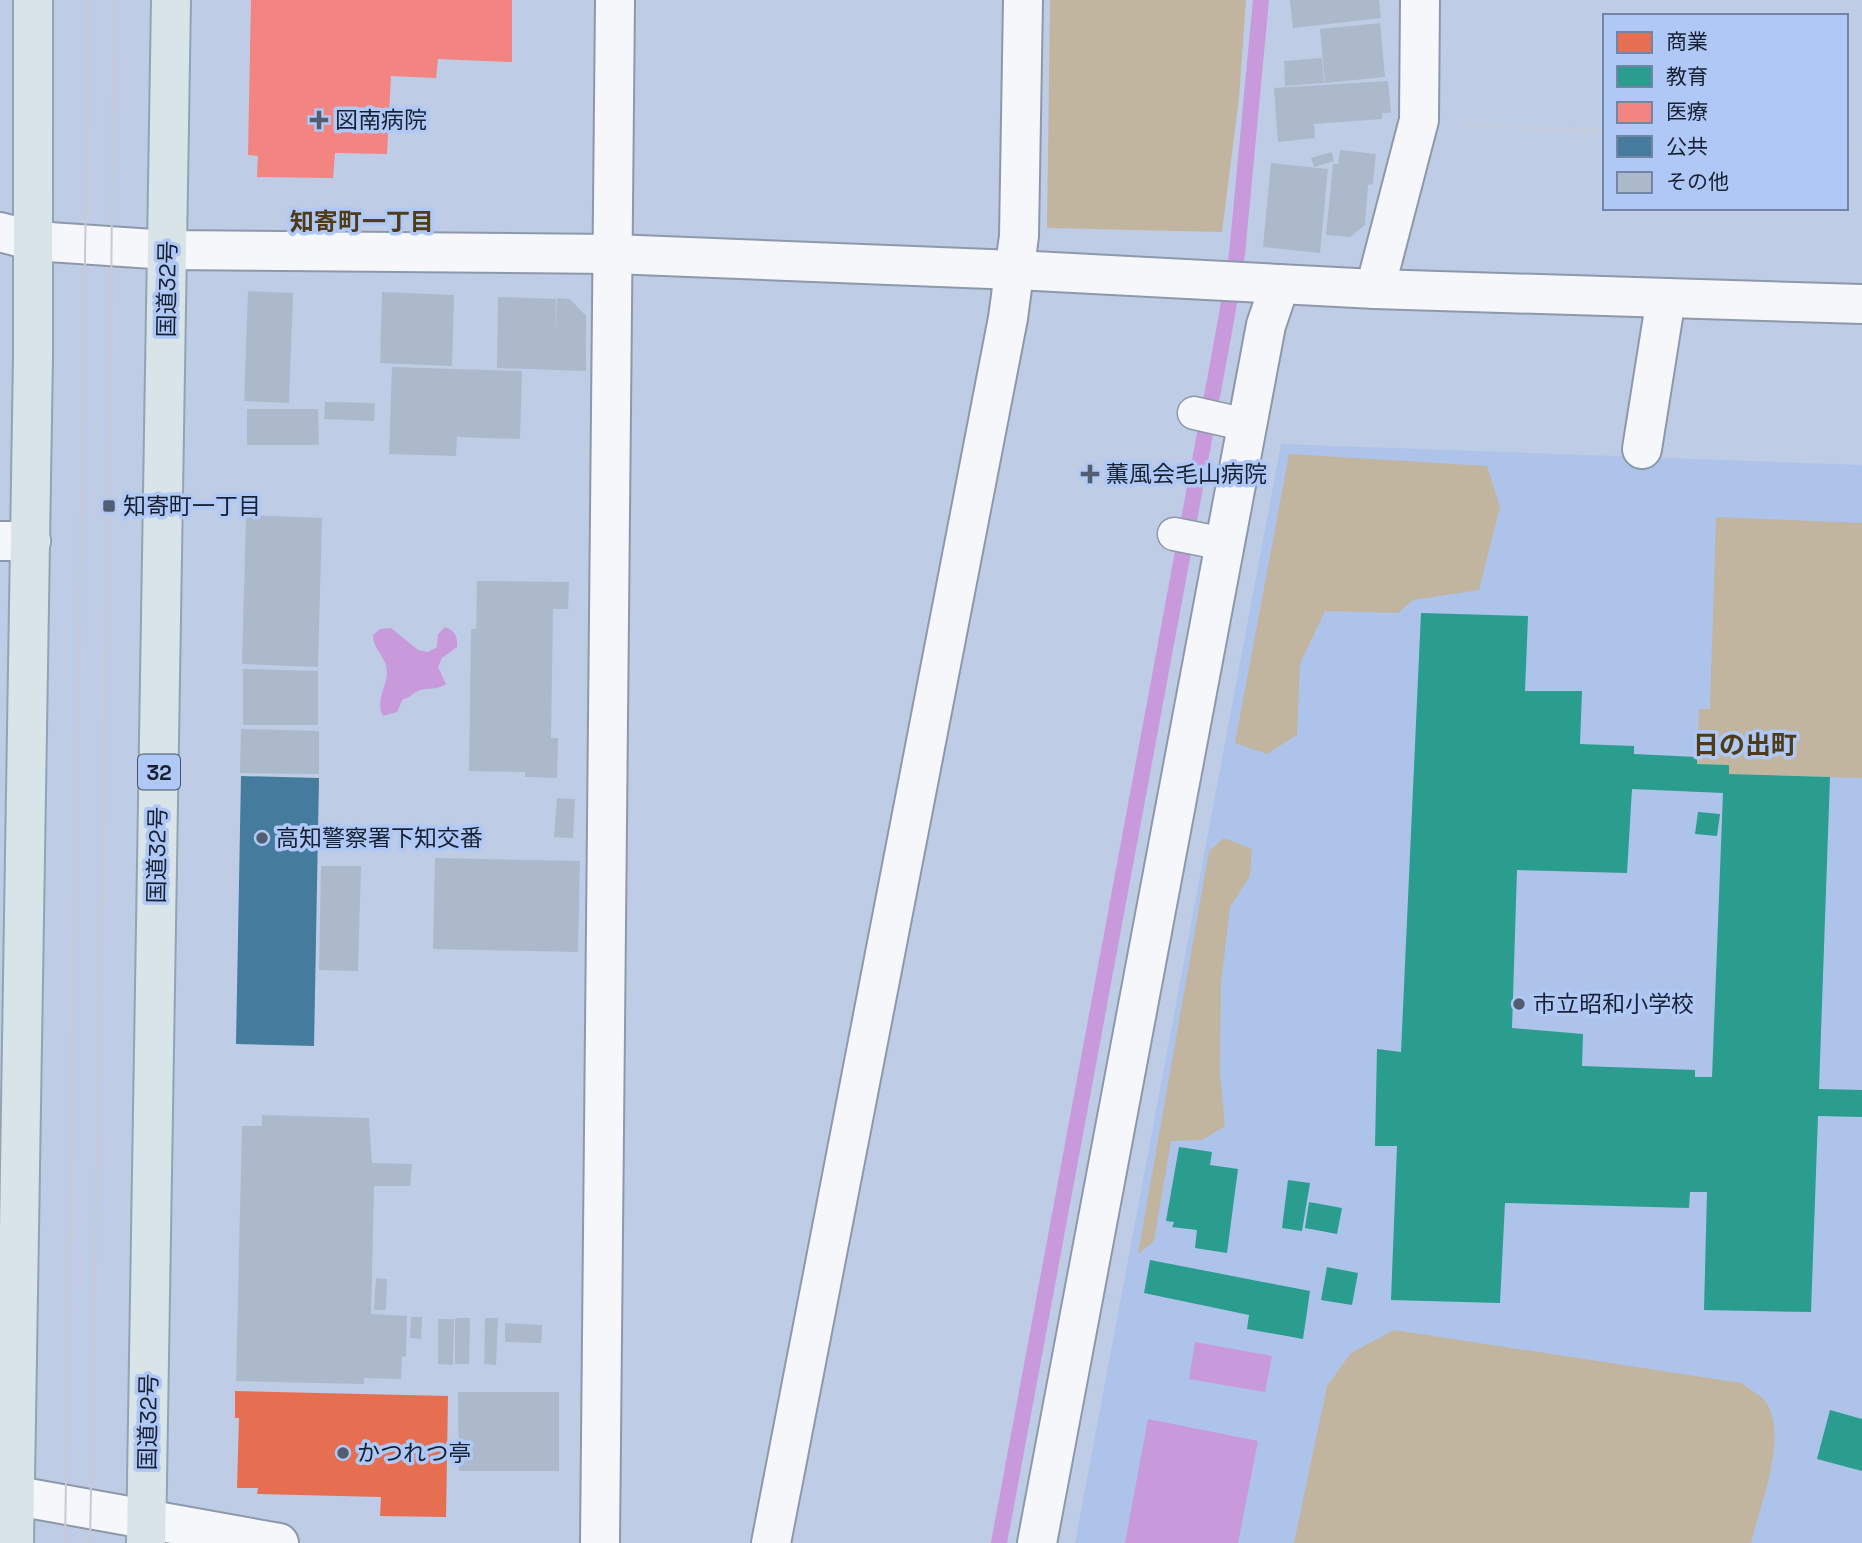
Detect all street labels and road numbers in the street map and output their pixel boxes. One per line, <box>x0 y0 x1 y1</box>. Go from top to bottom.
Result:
street label: 国道32号 <box>151 240 183 338</box>
road number: 32 <box>138 754 180 790</box>
street label: 国道32号 <box>141 806 173 904</box>
street label: 国道32号 <box>132 1373 164 1471</box>

